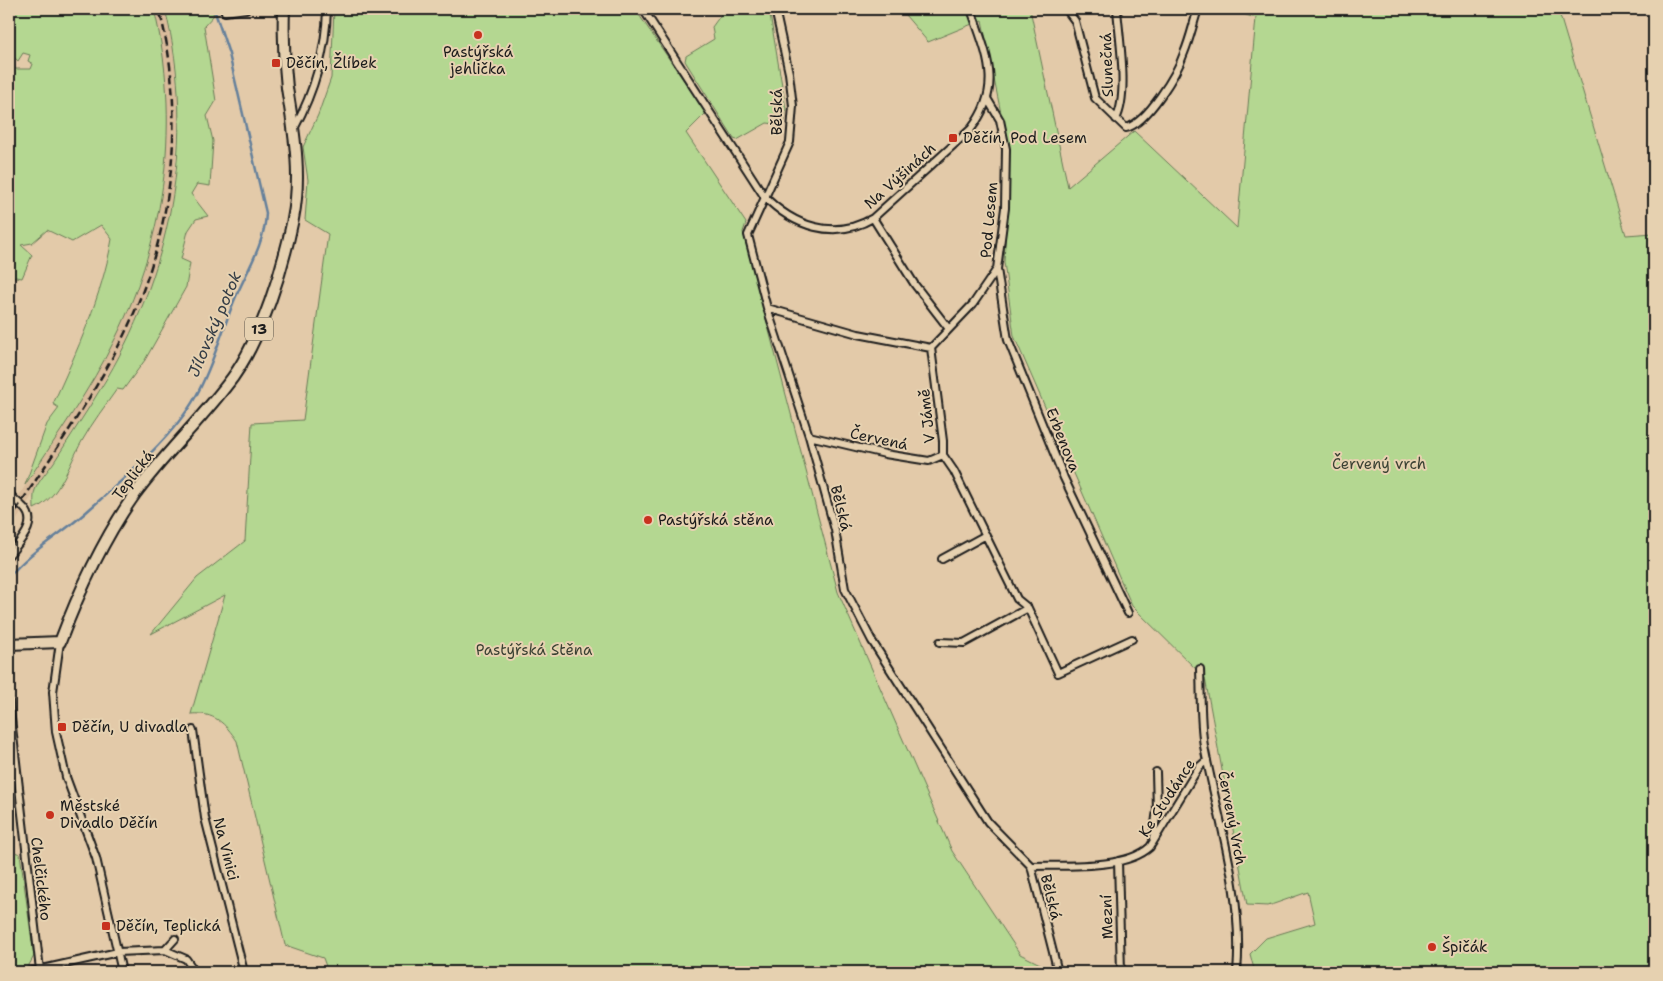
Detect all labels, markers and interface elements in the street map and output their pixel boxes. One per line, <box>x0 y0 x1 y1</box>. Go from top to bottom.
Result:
marker: Pastýřská jehlička <box>472 29 484 41</box>
street label: Slunečná <box>1096 32 1118 98</box>
place label: Pastýřská jehlička <box>443 42 514 79</box>
place label: Děčín, Žlíbek <box>286 52 377 73</box>
marker: Děčín, Žlíbek <box>270 57 282 69</box>
street label: Bělská <box>767 88 787 135</box>
place label: Děčín, Pod Lesem <box>963 128 1087 148</box>
marker: Děčín, Pod Lesem <box>947 132 959 144</box>
street label: Na Výšinách <box>860 138 940 214</box>
street label: Pod Lesem <box>976 181 1002 259</box>
water label: Jílovský potok <box>183 268 246 380</box>
road number: 13 <box>245 318 273 340</box>
street label: V Jámě <box>914 388 940 444</box>
street label: Erbenova <box>1041 405 1085 476</box>
street label: Červená <box>848 422 911 455</box>
street label: Teplická <box>108 446 159 504</box>
park label: Červený vrch <box>1332 453 1426 474</box>
street label: Bělská <box>826 483 856 534</box>
place label: Pastýřská stěna <box>658 510 774 530</box>
marker: Pastýřská stěna <box>642 514 654 526</box>
park label: Pastýřská Stěna <box>476 640 593 660</box>
place label: Děčín, U divadla <box>72 717 189 737</box>
marker: Děčín, U divadla <box>56 721 68 733</box>
street label: Ke Studánce <box>1134 755 1200 841</box>
street label: Červený Vrch <box>1213 769 1252 867</box>
place label: Městské Divadlo Děčín <box>60 796 158 833</box>
marker: Městské Divadlo Děčín <box>44 809 56 821</box>
street label: Na Vinici <box>209 815 243 883</box>
street label: Chelčického <box>26 836 56 922</box>
street label: Bělská <box>1036 872 1066 923</box>
street label: Mezní <box>1096 894 1118 940</box>
place label: Děčín, Teplická <box>116 916 221 936</box>
marker: Děčín, Teplická <box>100 920 112 932</box>
place label: Špičák <box>1442 936 1488 957</box>
marker: Špičák <box>1426 941 1438 953</box>

